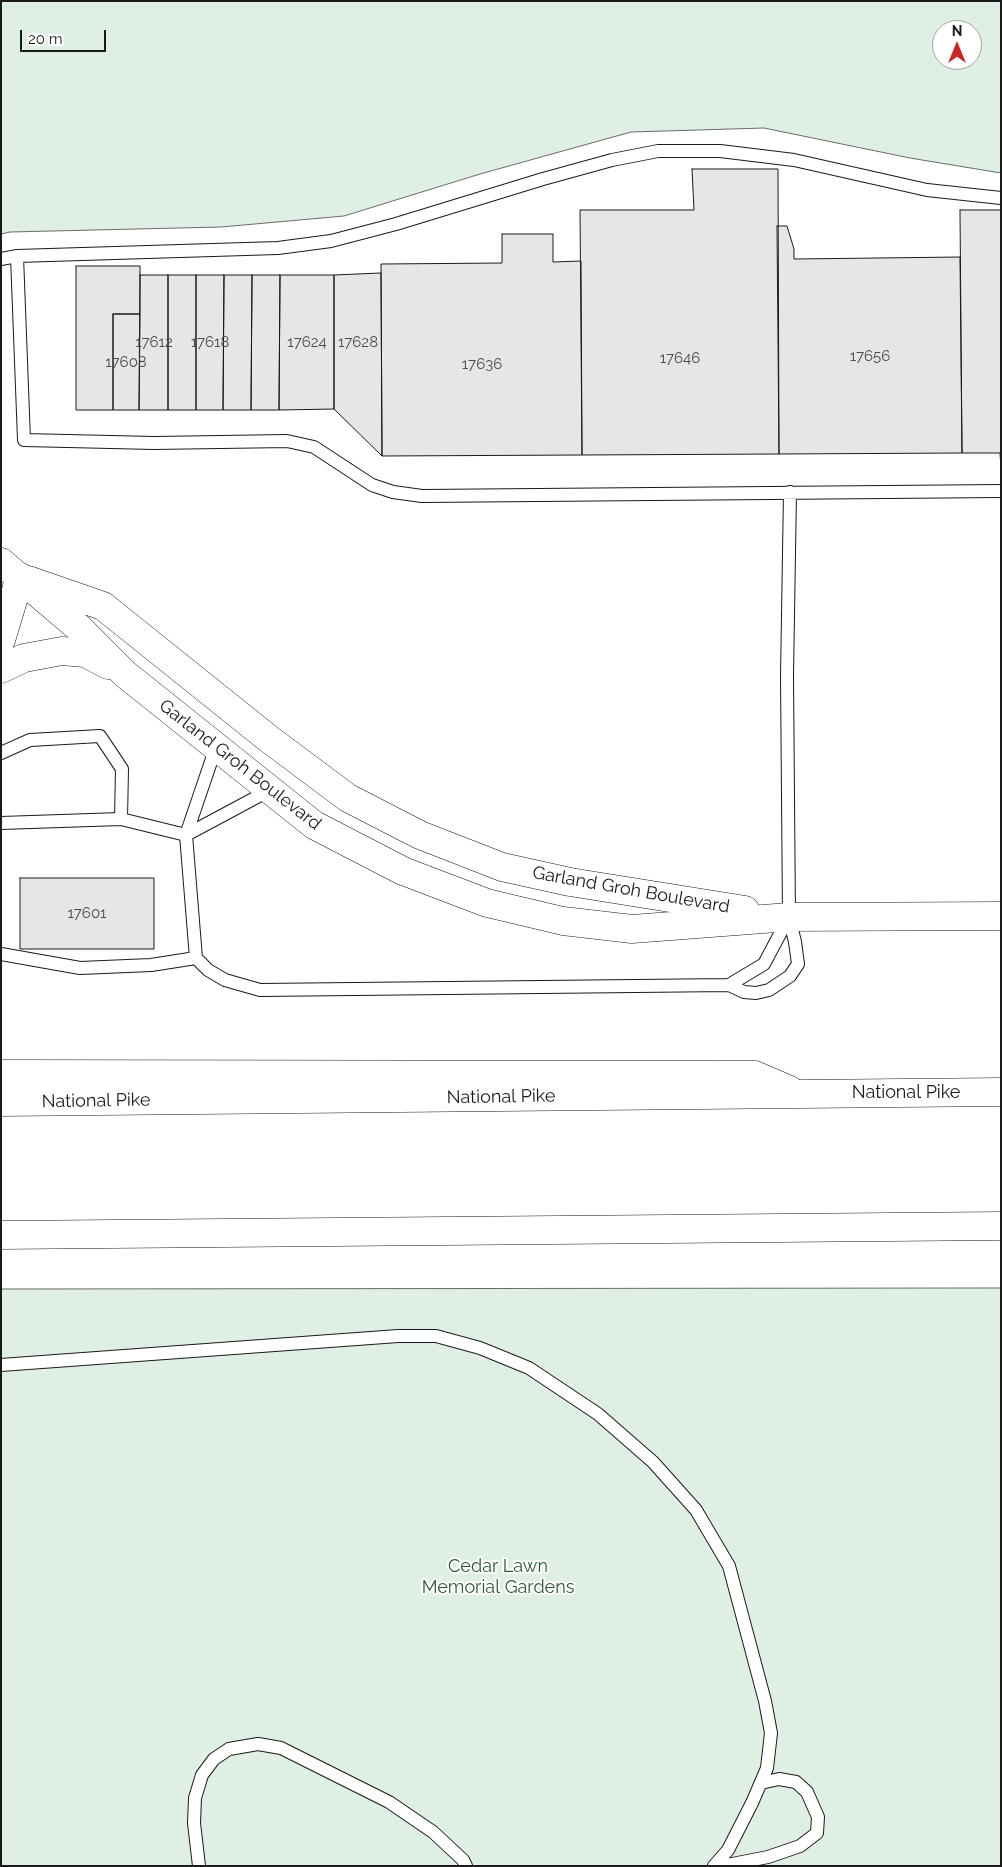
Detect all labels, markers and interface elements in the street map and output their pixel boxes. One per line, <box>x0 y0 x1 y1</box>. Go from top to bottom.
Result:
scale bar <box>22 20 109 52</box>
north arrow <box>932 20 982 70</box>
text: N <box>952 23 962 39</box>
text: 20 m <box>28 30 63 48</box>
house number: 17612 <box>135 333 173 351</box>
house number: 17618 <box>191 333 229 351</box>
house number: 17624 <box>287 333 327 351</box>
house number: 17628 <box>338 333 378 351</box>
house number: 17656 <box>850 347 890 365</box>
house number: 17646 <box>660 349 700 367</box>
house number: 17608 <box>105 353 147 371</box>
house number: 17636 <box>462 355 502 373</box>
street label: Garland Groh Boulevard <box>155 695 325 835</box>
street label: Garland Groh Boulevard <box>531 862 731 918</box>
house number: 17601 <box>67 904 107 922</box>
street label: National Pike <box>852 1082 960 1104</box>
street label: National Pike <box>446 1085 556 1109</box>
street label: National Pike <box>41 1089 151 1113</box>
park label: Cedar Lawn Memorial Gardens <box>422 1556 574 1598</box>

